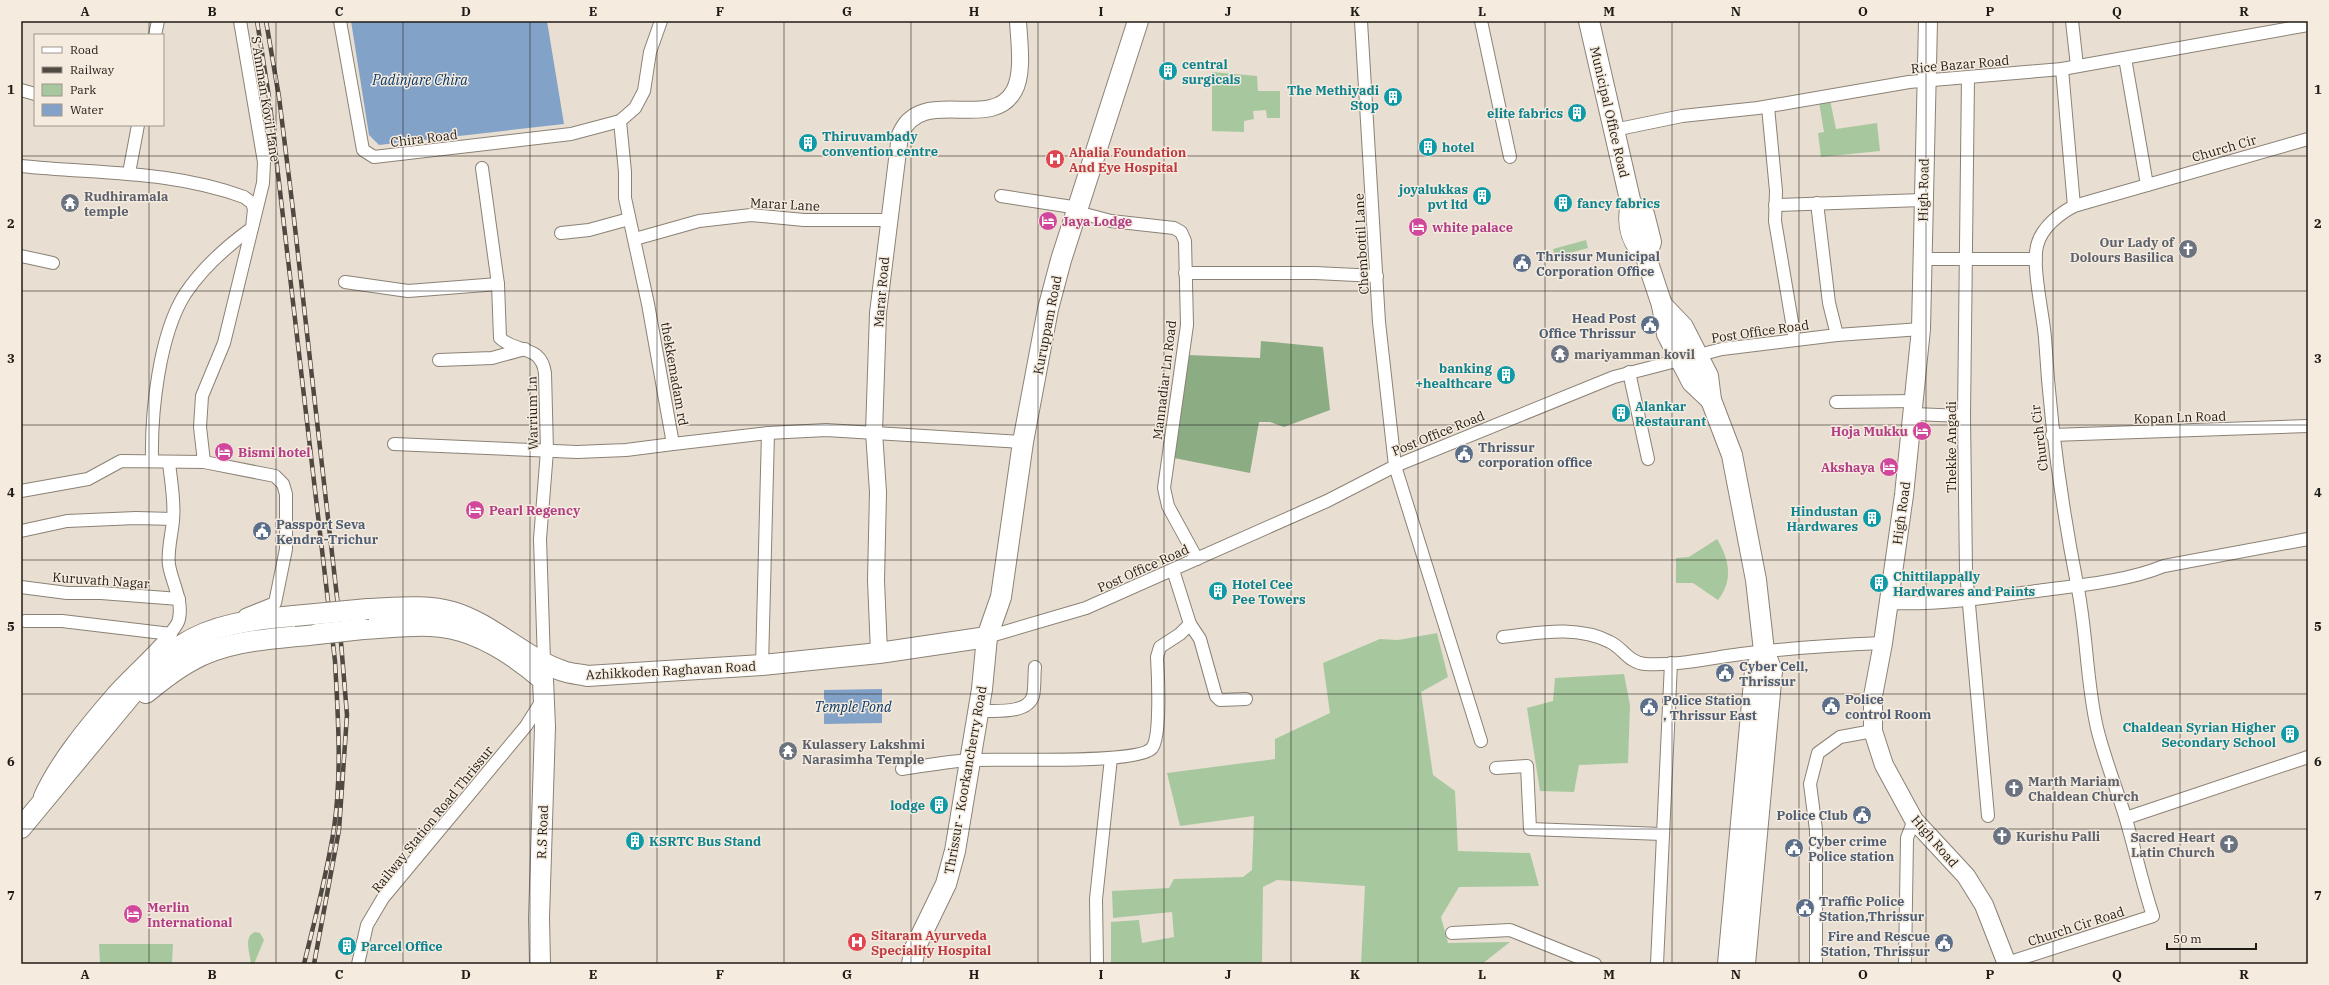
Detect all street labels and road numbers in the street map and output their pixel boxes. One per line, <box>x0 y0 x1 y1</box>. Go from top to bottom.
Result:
street label: S Amman Kovil Lane <box>247 35 284 163</box>
street label: Municipal Office Road <box>1586 45 1633 180</box>
street label: Rice Bazar Road <box>1910 52 2010 77</box>
street label: Chira Road <box>390 126 459 151</box>
street label: Church Cir <box>2190 131 2259 166</box>
street label: High Road <box>1914 158 1933 222</box>
street label: Chembottil Lane <box>1350 193 1373 295</box>
street label: Marar Lane <box>749 194 820 215</box>
street label: Marar Road <box>870 256 893 328</box>
street label: Kuruppam Road <box>1030 274 1065 376</box>
street label: Post Office Road <box>1710 316 1810 347</box>
street label: Mannadiar Ln Road <box>1149 319 1180 441</box>
street label: thekkemadam rd <box>657 321 692 427</box>
street label: Warrium Ln <box>523 376 542 450</box>
street label: Thekke Angadi <box>1943 401 1960 493</box>
street label: Church Cir <box>2027 404 2052 472</box>
street label: Post Office Road <box>1389 407 1487 460</box>
street label: Kopan Ln Road <box>2133 407 2227 428</box>
street label: High Road <box>1889 480 1914 546</box>
street label: Post Office Road <box>1095 541 1192 596</box>
street label: Kuruvath Nagar <box>52 569 150 592</box>
street label: Azhikkoden Raghavan Road <box>585 658 757 683</box>
street label: Thrissur - Koorkancherry Road <box>941 684 990 876</box>
street label: Railway Station Road Thrissur <box>368 742 497 896</box>
street label: R.S Road <box>533 805 552 859</box>
street label: High Road <box>1907 812 1962 871</box>
street label: Church Cir Road <box>2026 903 2127 950</box>

